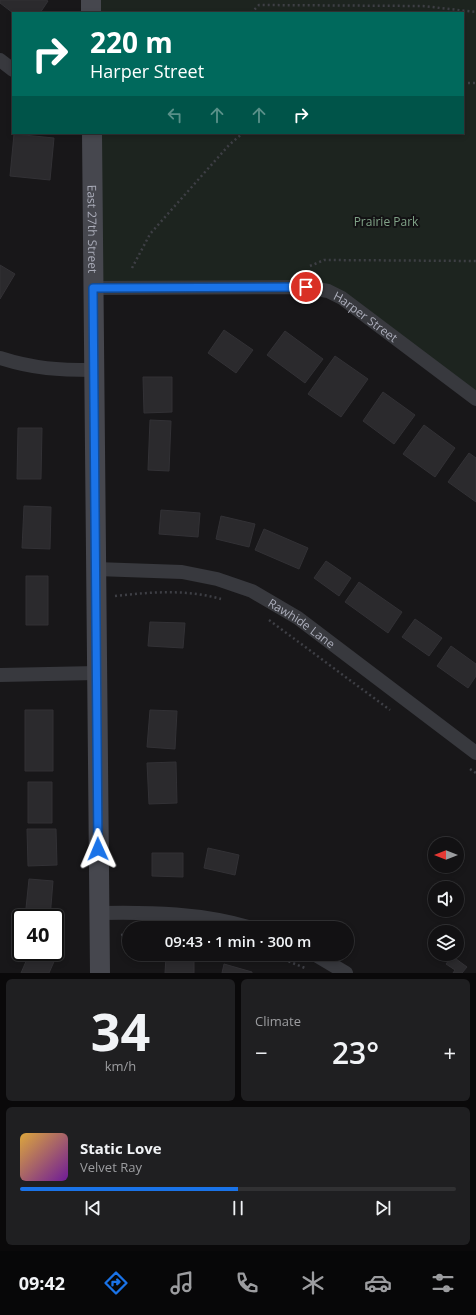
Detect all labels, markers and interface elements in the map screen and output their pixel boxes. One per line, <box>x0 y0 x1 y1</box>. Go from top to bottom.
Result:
text: 220 m <box>90 23 173 61</box>
icon: right <box>24 28 76 80</box>
text: Harper Street <box>90 59 204 83</box>
icon: left <box>164 104 186 126</box>
icon: ahead <box>206 104 228 126</box>
icon: ahead <box>248 104 270 126</box>
icon: right <box>290 104 312 126</box>
street label: East 27th Street <box>84 185 102 273</box>
park label: Prairie Park <box>354 213 419 230</box>
pin <box>289 270 323 304</box>
icon: arrive <box>295 276 317 298</box>
street label: Harper Street <box>331 287 401 346</box>
street label: Rawhide Lane <box>265 594 339 652</box>
position arrow <box>77 828 119 870</box>
north arrow <box>428 837 464 873</box>
map controls <box>428 837 464 961</box>
button: sound <box>428 881 464 917</box>
speed limit sign: 40 <box>12 909 64 961</box>
button: layers <box>428 925 464 961</box>
text: 09:43 · 1 min · 300 m <box>165 931 311 951</box>
text: 34 <box>91 995 150 1066</box>
text: Climate <box>255 1012 301 1030</box>
text: 23° <box>332 1032 379 1073</box>
text: − <box>255 1037 268 1067</box>
text: + <box>443 1037 456 1067</box>
text: km/h <box>105 1057 136 1075</box>
text: Static Love <box>80 1138 162 1158</box>
text: Velvet Ray <box>80 1158 142 1176</box>
icon: previous <box>82 1197 104 1219</box>
icon: pause <box>227 1197 249 1219</box>
icon: next <box>372 1197 394 1219</box>
icon: directions <box>102 1269 130 1297</box>
icon: music <box>168 1269 196 1297</box>
icon: phone <box>233 1269 261 1297</box>
icon: climate <box>299 1269 327 1297</box>
icon: car <box>364 1269 392 1297</box>
icon: filters <box>429 1269 457 1297</box>
text: 09:42 <box>19 1271 65 1295</box>

